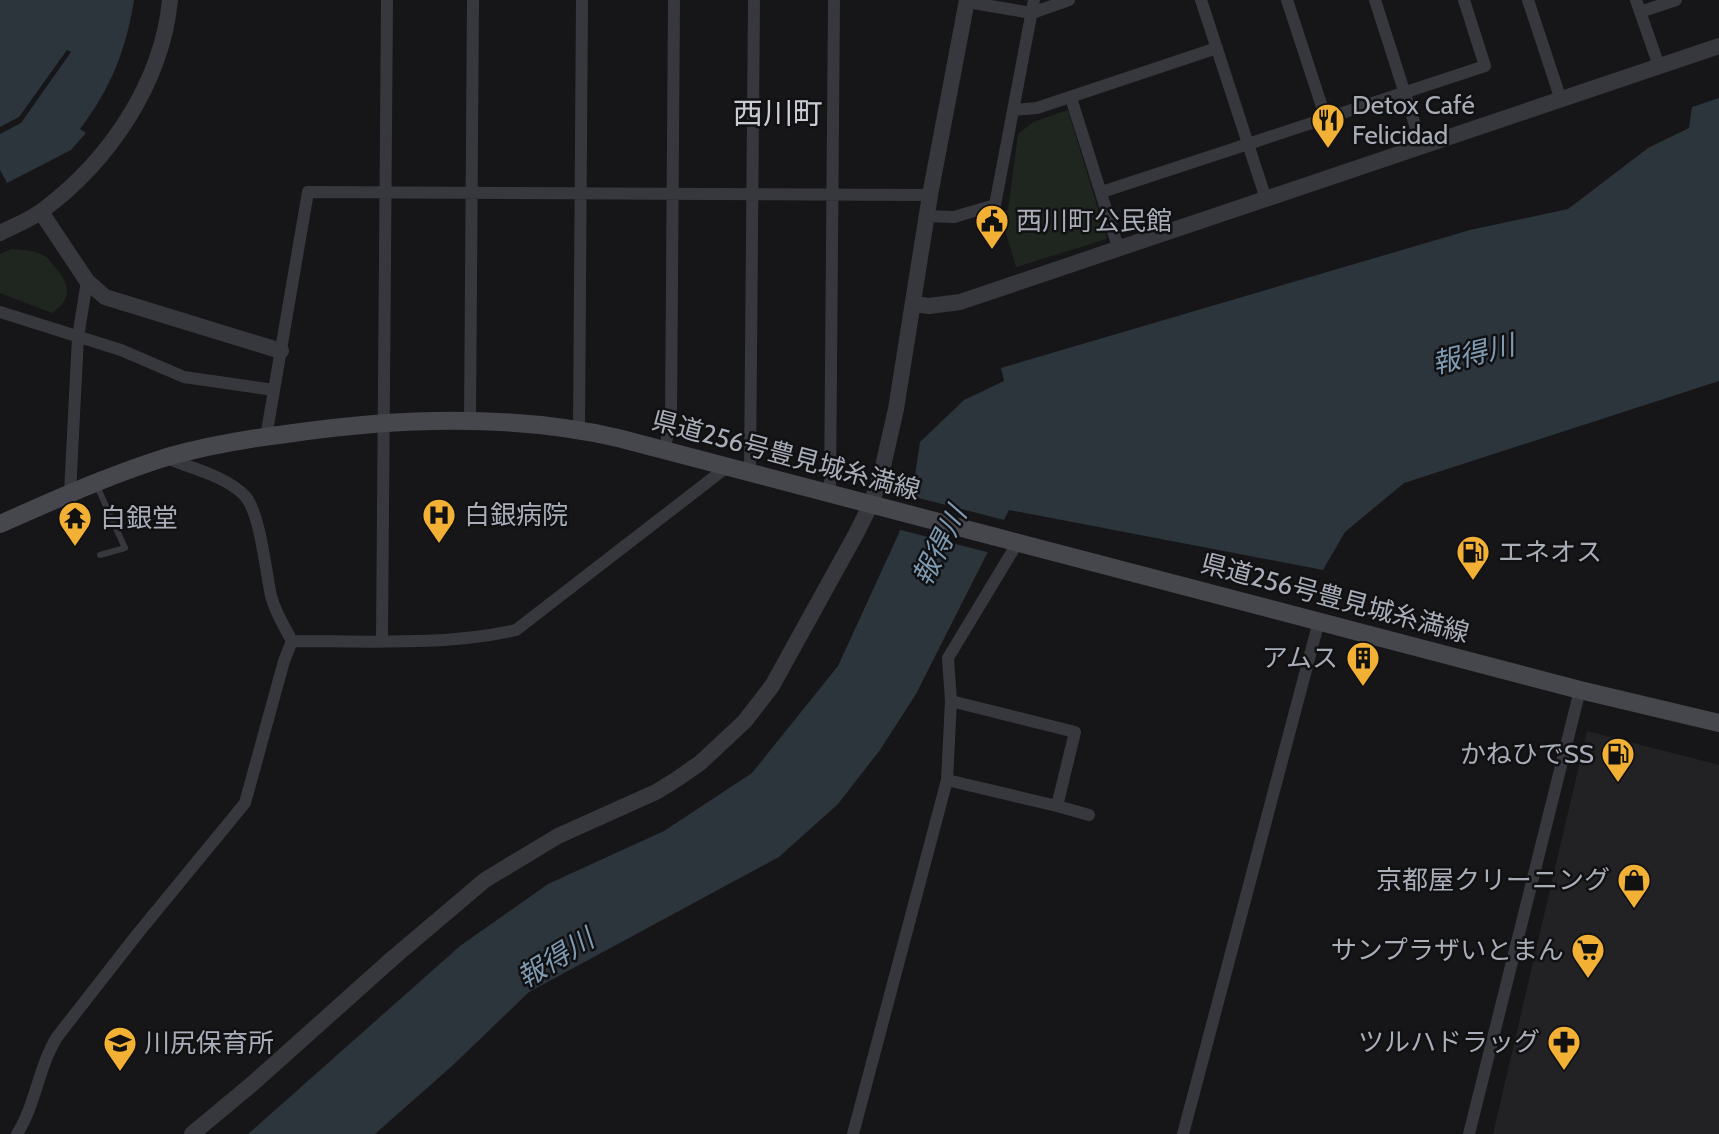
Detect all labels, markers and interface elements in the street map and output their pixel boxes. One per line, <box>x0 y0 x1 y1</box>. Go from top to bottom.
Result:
place label: Detox Café Felicidad <box>1352 89 1475 151</box>
district label: 西川町 <box>733 95 823 132</box>
restaurant icon: Detox Café Felicidad <box>1309 101 1347 150</box>
public building icon: 西川町公民館 <box>973 202 1011 251</box>
place label: 西川町公民館 <box>1016 205 1172 237</box>
water label: 報得川 <box>1428 327 1521 381</box>
street label: 県道256号豊見城糸満線 <box>648 404 924 506</box>
hospital icon: 白銀病院 <box>420 496 458 545</box>
water label: 報得川 <box>905 498 975 591</box>
temple icon: 白銀堂 <box>56 499 94 548</box>
place label: 白銀病院 <box>464 499 568 531</box>
place label: 白銀堂 <box>100 502 178 534</box>
fuel station icon: エネオス <box>1454 533 1492 582</box>
place label: エネオス <box>1498 536 1602 568</box>
street label: 県道256号豊見城糸満線 <box>1197 547 1473 649</box>
building icon: アムス <box>1344 639 1382 688</box>
place label: アムス <box>1262 642 1338 674</box>
fuel station icon: かねひでSS <box>1599 735 1637 784</box>
place label: かねひでSS <box>1460 738 1594 770</box>
shop icon: 京都屋クリーニング <box>1615 861 1653 910</box>
place label: 京都屋クリーニング <box>1376 864 1610 896</box>
water label: 報得川 <box>510 920 602 995</box>
supermarket icon: サンプラザいとまん <box>1569 931 1607 980</box>
place label: サンプラザいとまん <box>1331 934 1564 966</box>
pharmacy icon: ツルハドラッグ <box>1545 1023 1583 1072</box>
school or university icon: 川尻保育所 <box>101 1024 139 1073</box>
place label: ツルハドラッグ <box>1358 1026 1540 1058</box>
place label: 川尻保育所 <box>144 1027 274 1059</box>

